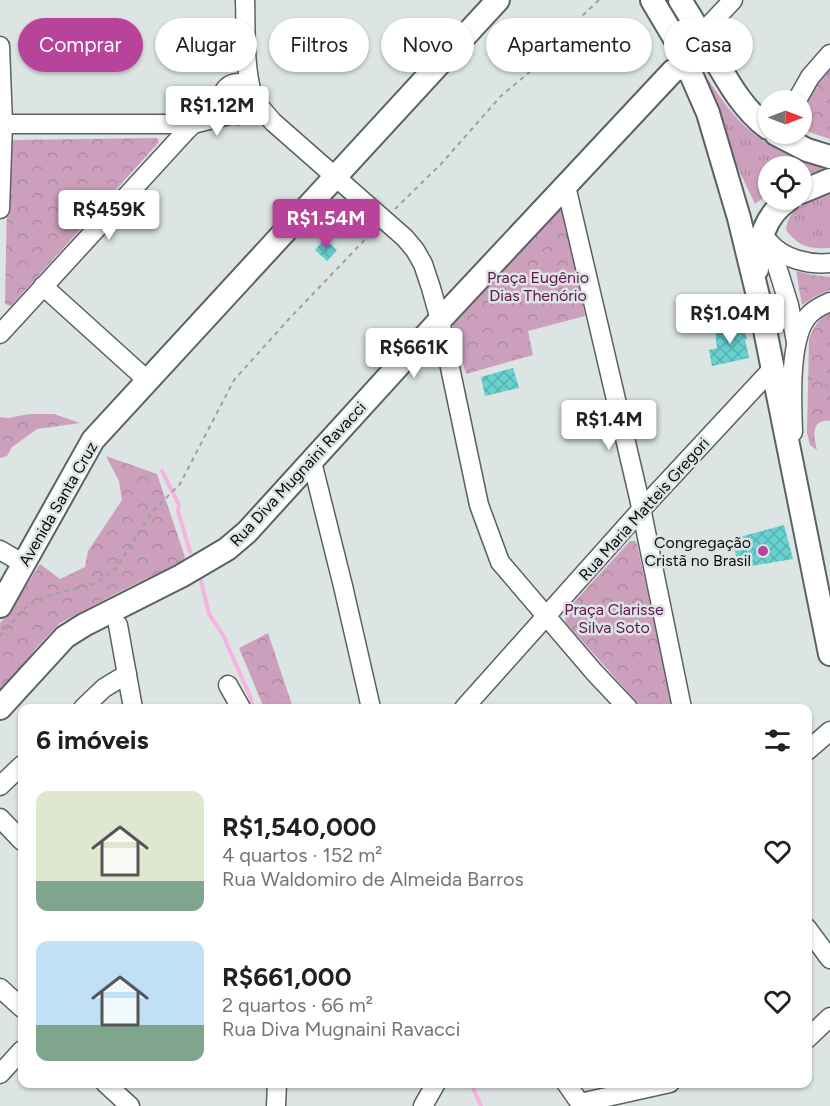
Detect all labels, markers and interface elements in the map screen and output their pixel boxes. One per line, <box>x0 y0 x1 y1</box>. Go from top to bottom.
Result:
chip: Comprar <box>18 18 143 72</box>
chip: Alugar <box>155 18 257 72</box>
chip: Filtros <box>269 18 369 72</box>
chip: Novo <box>381 18 474 72</box>
chip: Apartamento <box>486 18 652 72</box>
chip: Casa <box>664 18 753 72</box>
pin: R$1.12M <box>162 86 272 137</box>
north arrow <box>758 90 812 144</box>
map controls <box>758 90 812 210</box>
text: R$1.12M <box>180 93 254 117</box>
button: locate <box>758 156 812 210</box>
pin: R$459K <box>60 190 158 241</box>
text: R$459K <box>72 197 146 221</box>
pin: R$1.54M <box>271 199 381 250</box>
text: R$1.54M <box>287 206 365 230</box>
park label: Praça Eugênio Dias Thenório <box>487 268 589 305</box>
pin: R$1.04M <box>675 294 785 345</box>
text: R$1.04M <box>690 301 770 325</box>
pin: R$661K <box>365 328 463 379</box>
text: R$661K <box>380 335 448 359</box>
street label: Rua Diva Mugnaini Ravacci <box>226 398 370 550</box>
pin: R$1.4M <box>560 400 658 451</box>
text: R$1.4M <box>575 407 643 431</box>
street label: Rua Maria Matteis Gregori <box>575 434 713 584</box>
street label: Avenida Santa Cruz <box>15 438 101 570</box>
place label: Congregação Cristã no Brasil <box>645 533 751 570</box>
marker: Congregação Cristã no Brasil <box>756 544 770 558</box>
park label: Praça Clarisse Silva Soto <box>564 600 664 637</box>
text: 6 imóveis <box>36 724 149 756</box>
icon: filters <box>761 724 794 757</box>
text: R$1,540,000 <box>222 811 376 843</box>
icon: home <box>84 815 156 887</box>
icon: heart <box>761 835 794 868</box>
text: 4 quartos · 152 m² <box>222 843 383 867</box>
text: Rua Waldomiro de Almeida Barros <box>222 867 524 891</box>
text: R$661,000 <box>222 961 352 993</box>
icon: home <box>84 965 156 1037</box>
icon: heart <box>761 985 794 1018</box>
text: 2 quartos · 66 m² <box>222 993 373 1017</box>
text: Rua Diva Mugnaini Ravacci <box>222 1017 460 1041</box>

